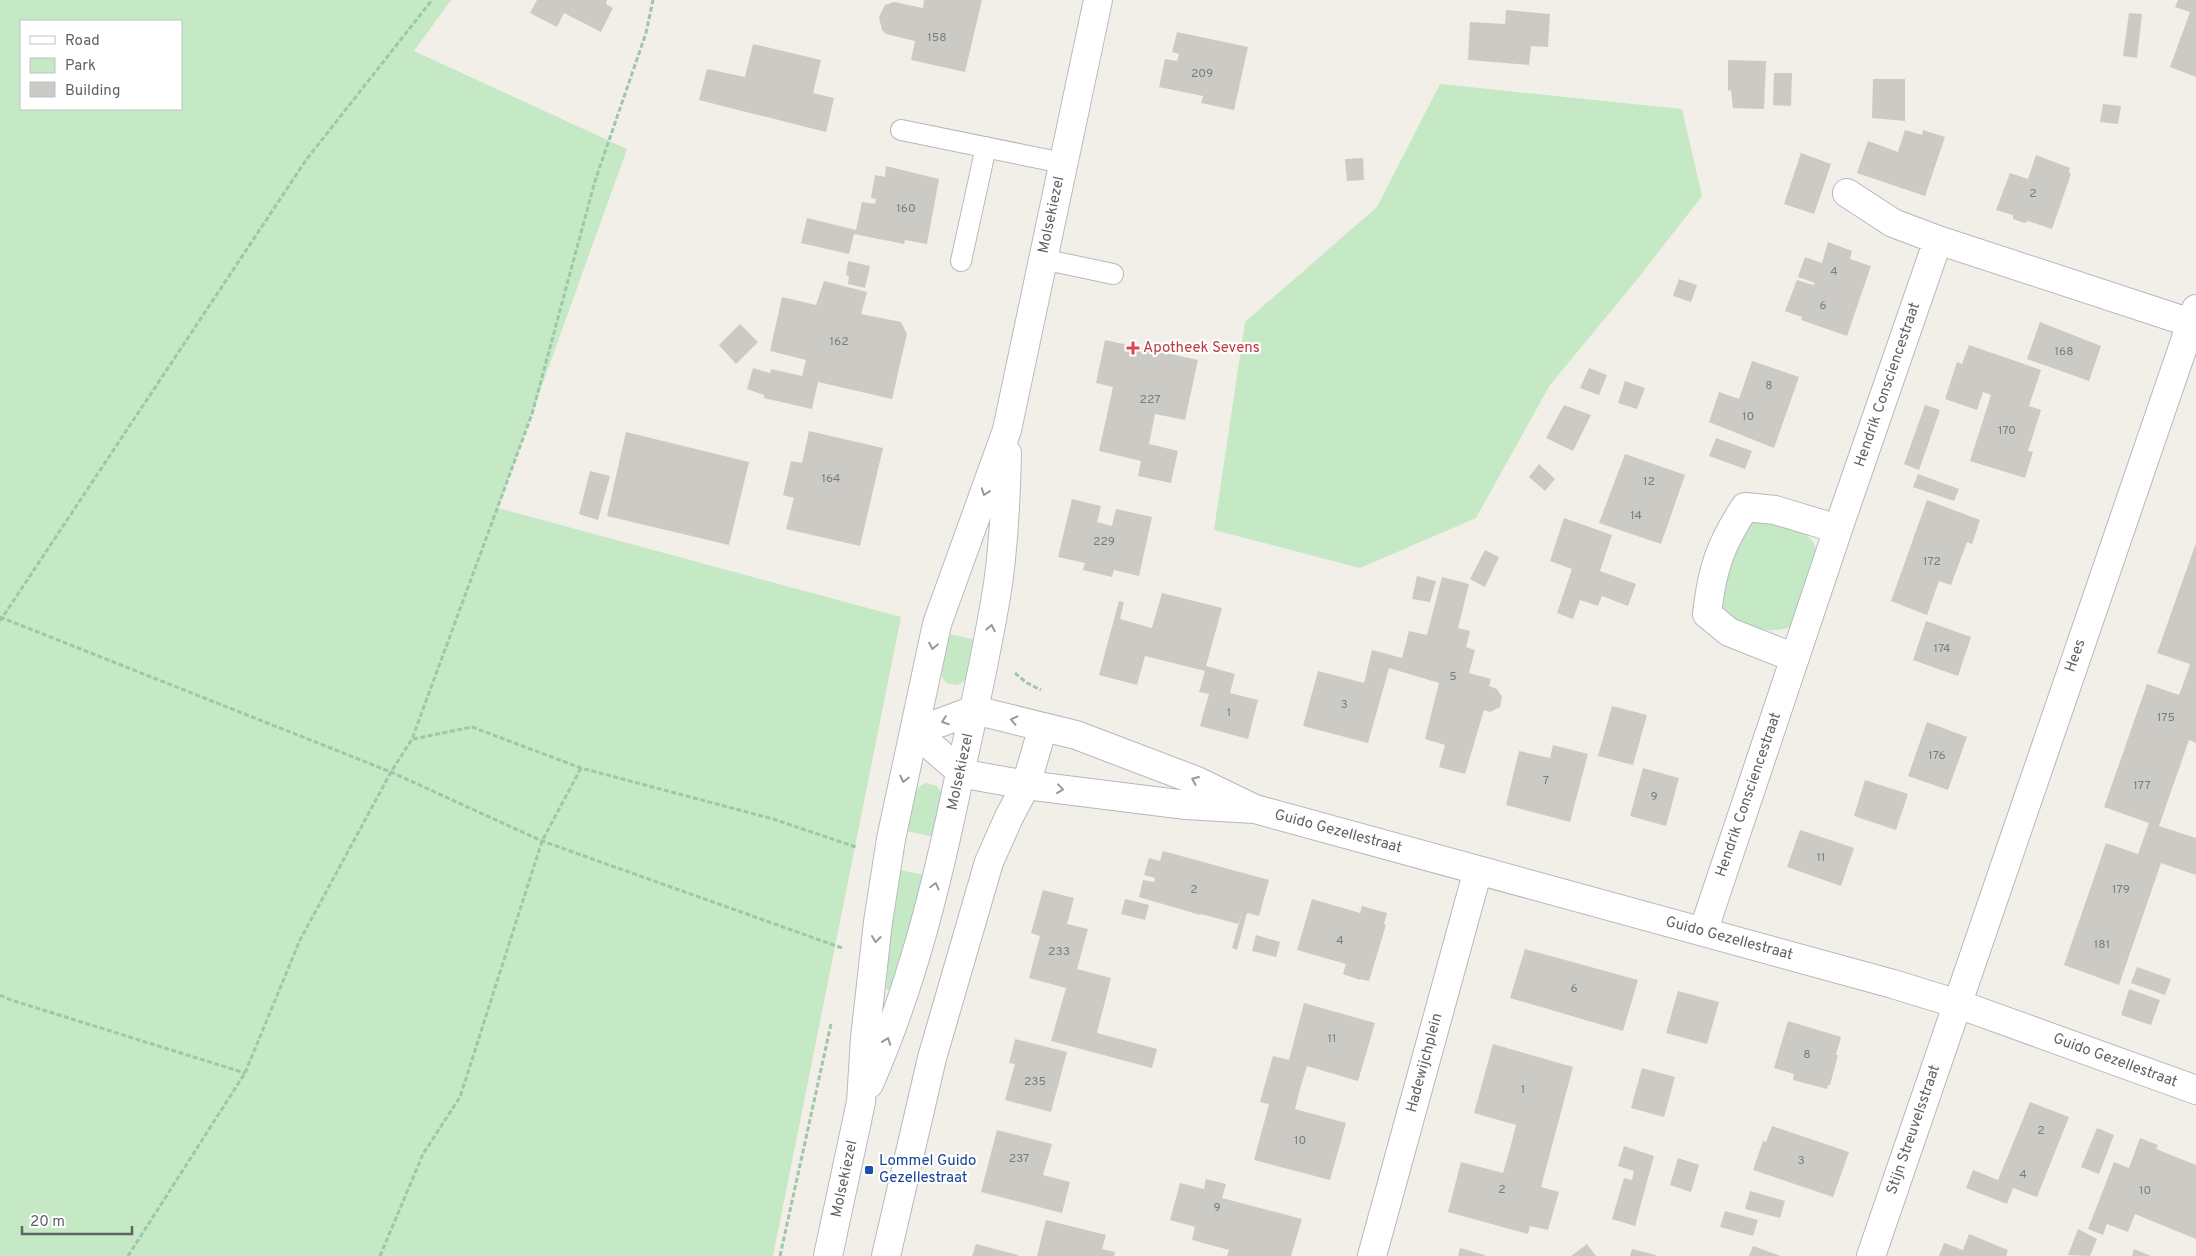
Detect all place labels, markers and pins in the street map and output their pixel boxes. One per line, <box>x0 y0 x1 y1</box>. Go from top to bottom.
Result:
place label: Apotheek Sevens <box>1143 339 1260 358</box>
marker: Apotheek Sevens <box>1127 342 1139 354</box>
place label: Lommel Guido Gezellestraat <box>879 1152 976 1188</box>
marker: Lommel Guido Gezellestraat <box>863 1164 875 1176</box>

